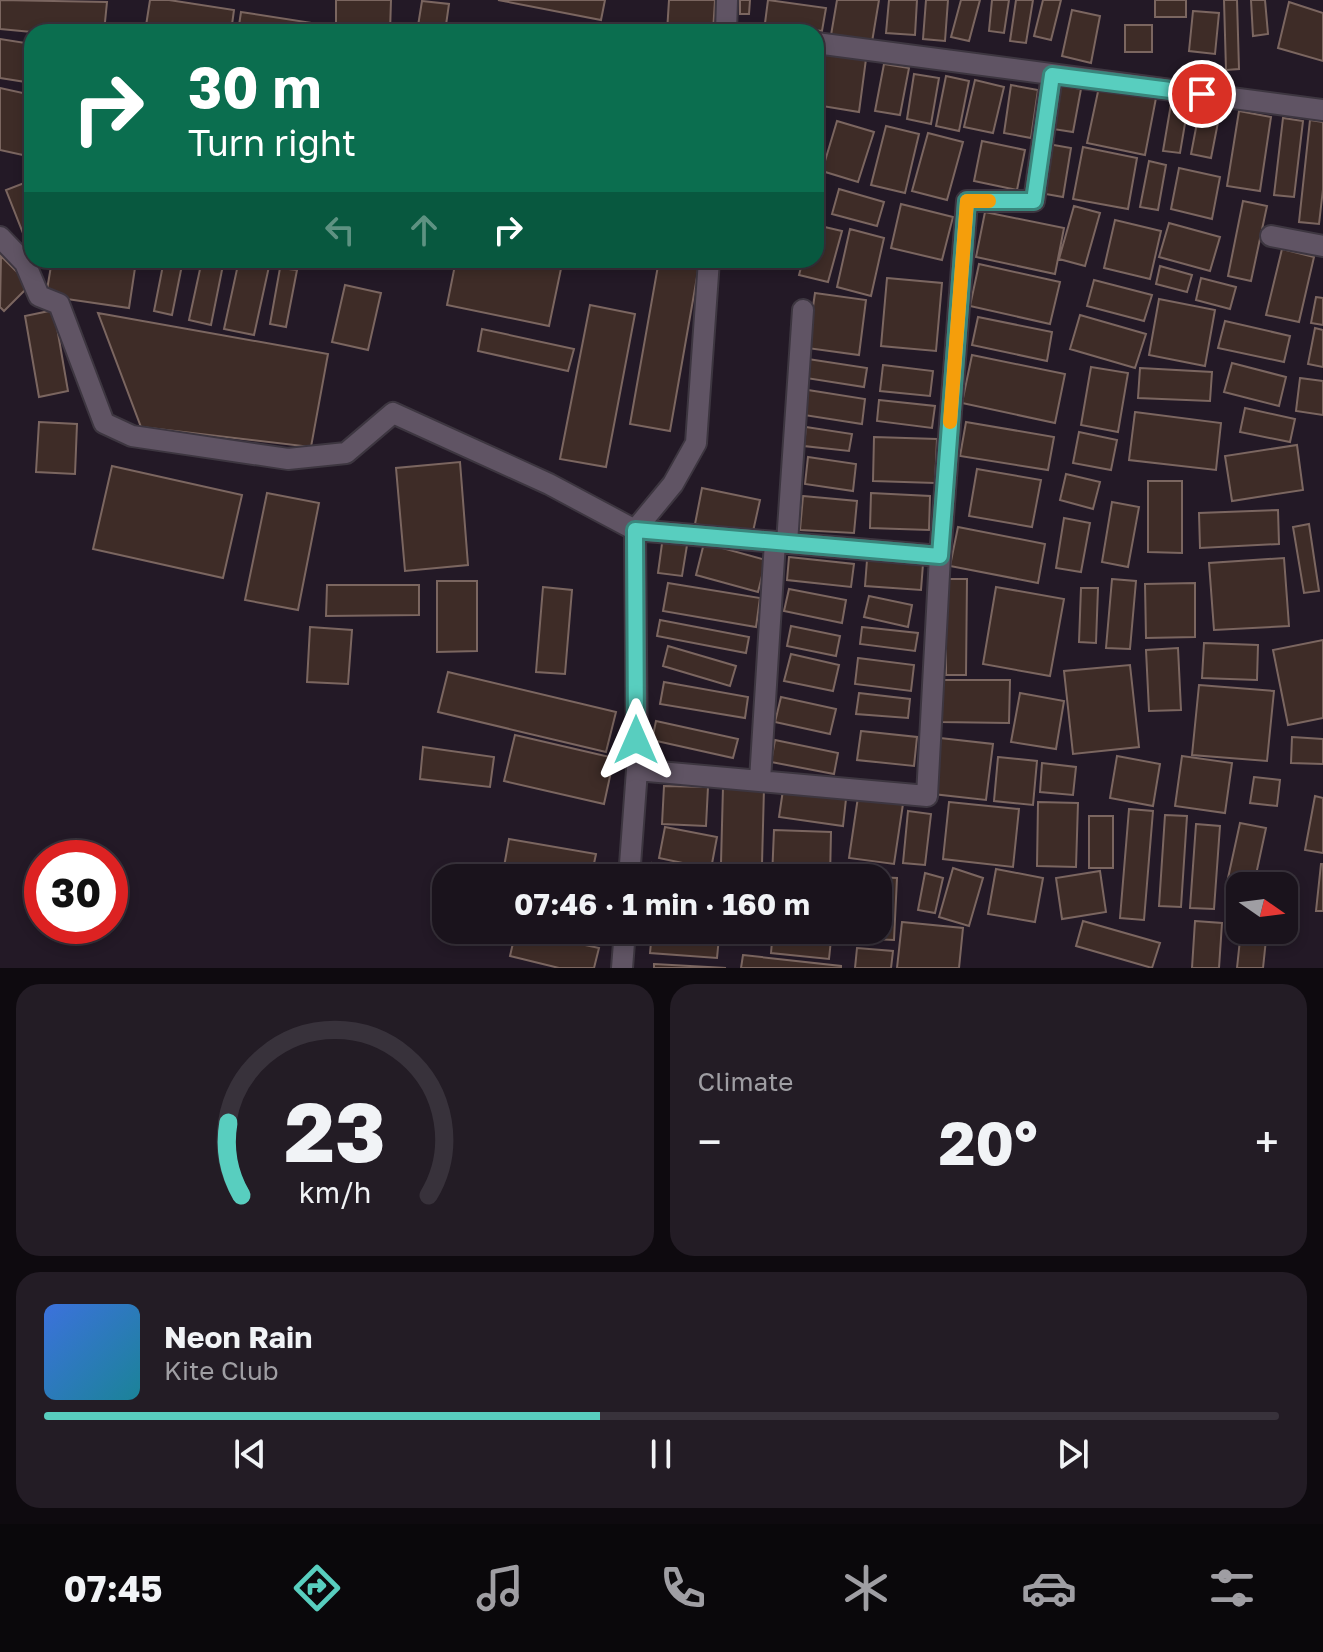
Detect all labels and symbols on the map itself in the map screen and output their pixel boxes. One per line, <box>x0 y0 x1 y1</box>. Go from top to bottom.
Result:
pin <box>1168 60 1236 128</box>
position arrow <box>594 698 678 782</box>
speed limit sign: 30 <box>24 840 128 944</box>
north arrow <box>1226 872 1298 944</box>

